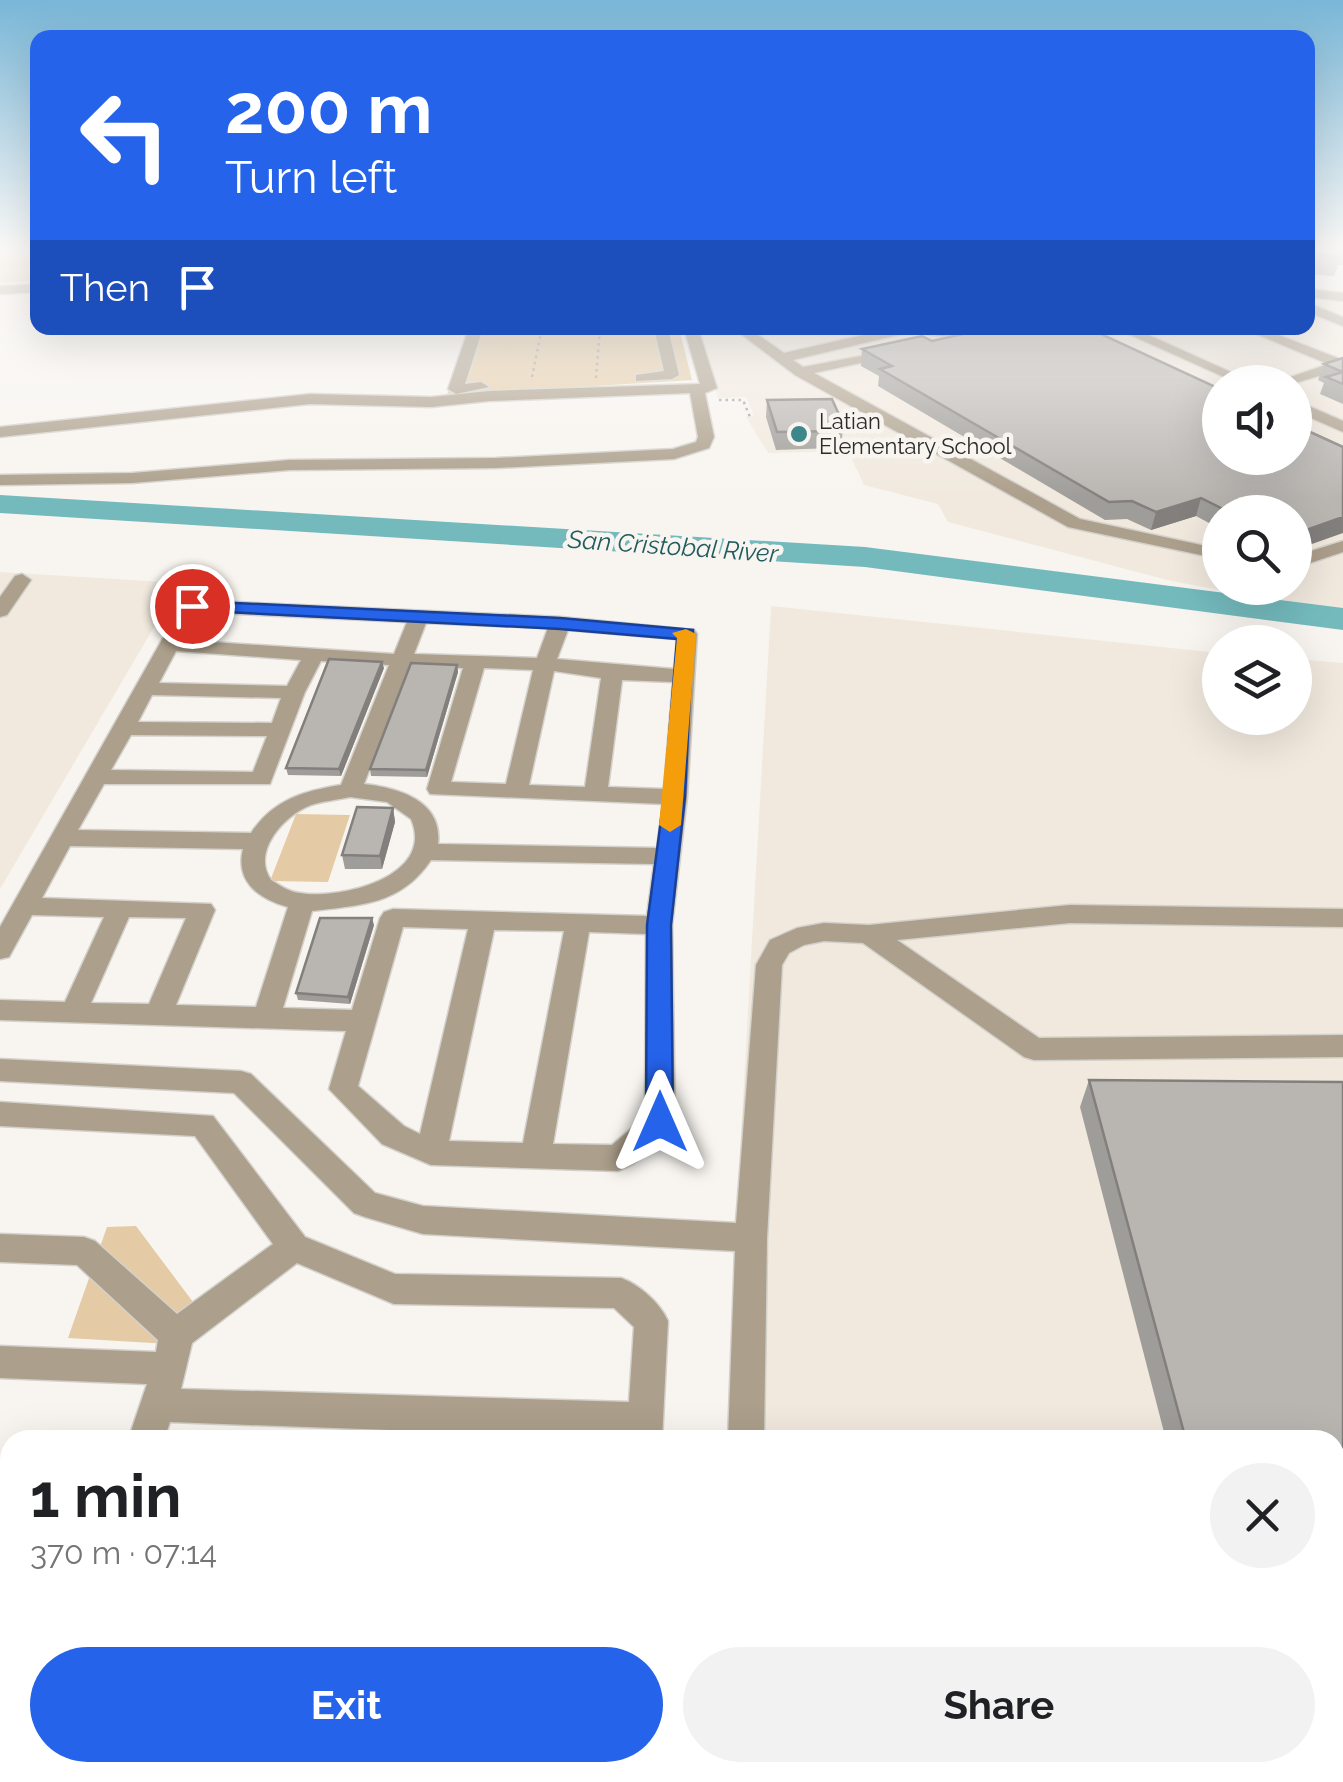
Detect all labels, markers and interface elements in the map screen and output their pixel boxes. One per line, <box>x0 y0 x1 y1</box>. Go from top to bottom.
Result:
text: 200 m <box>225 67 432 149</box>
icon: left <box>60 70 190 200</box>
text: Turn left <box>225 151 397 204</box>
icon: arrive <box>170 260 225 315</box>
text: Then <box>60 265 150 310</box>
map controls <box>1202 365 1312 735</box>
button: sound <box>1202 365 1312 475</box>
place label: Latian Elementary School <box>819 408 1012 459</box>
marker: Latian Elementary School <box>788 423 810 445</box>
button: search <box>1202 495 1312 605</box>
water label: San Cristobal River <box>566 524 781 568</box>
pin <box>150 564 235 649</box>
icon: arrive <box>165 579 220 634</box>
button: layers <box>1202 625 1312 735</box>
position arrow <box>608 1070 712 1174</box>
text: 1 min <box>30 1461 181 1531</box>
button: close <box>1210 1463 1315 1568</box>
text: 370 m · 07:14 <box>30 1534 217 1571</box>
button: Exit <box>30 1647 663 1762</box>
button: Share <box>683 1647 1315 1762</box>

